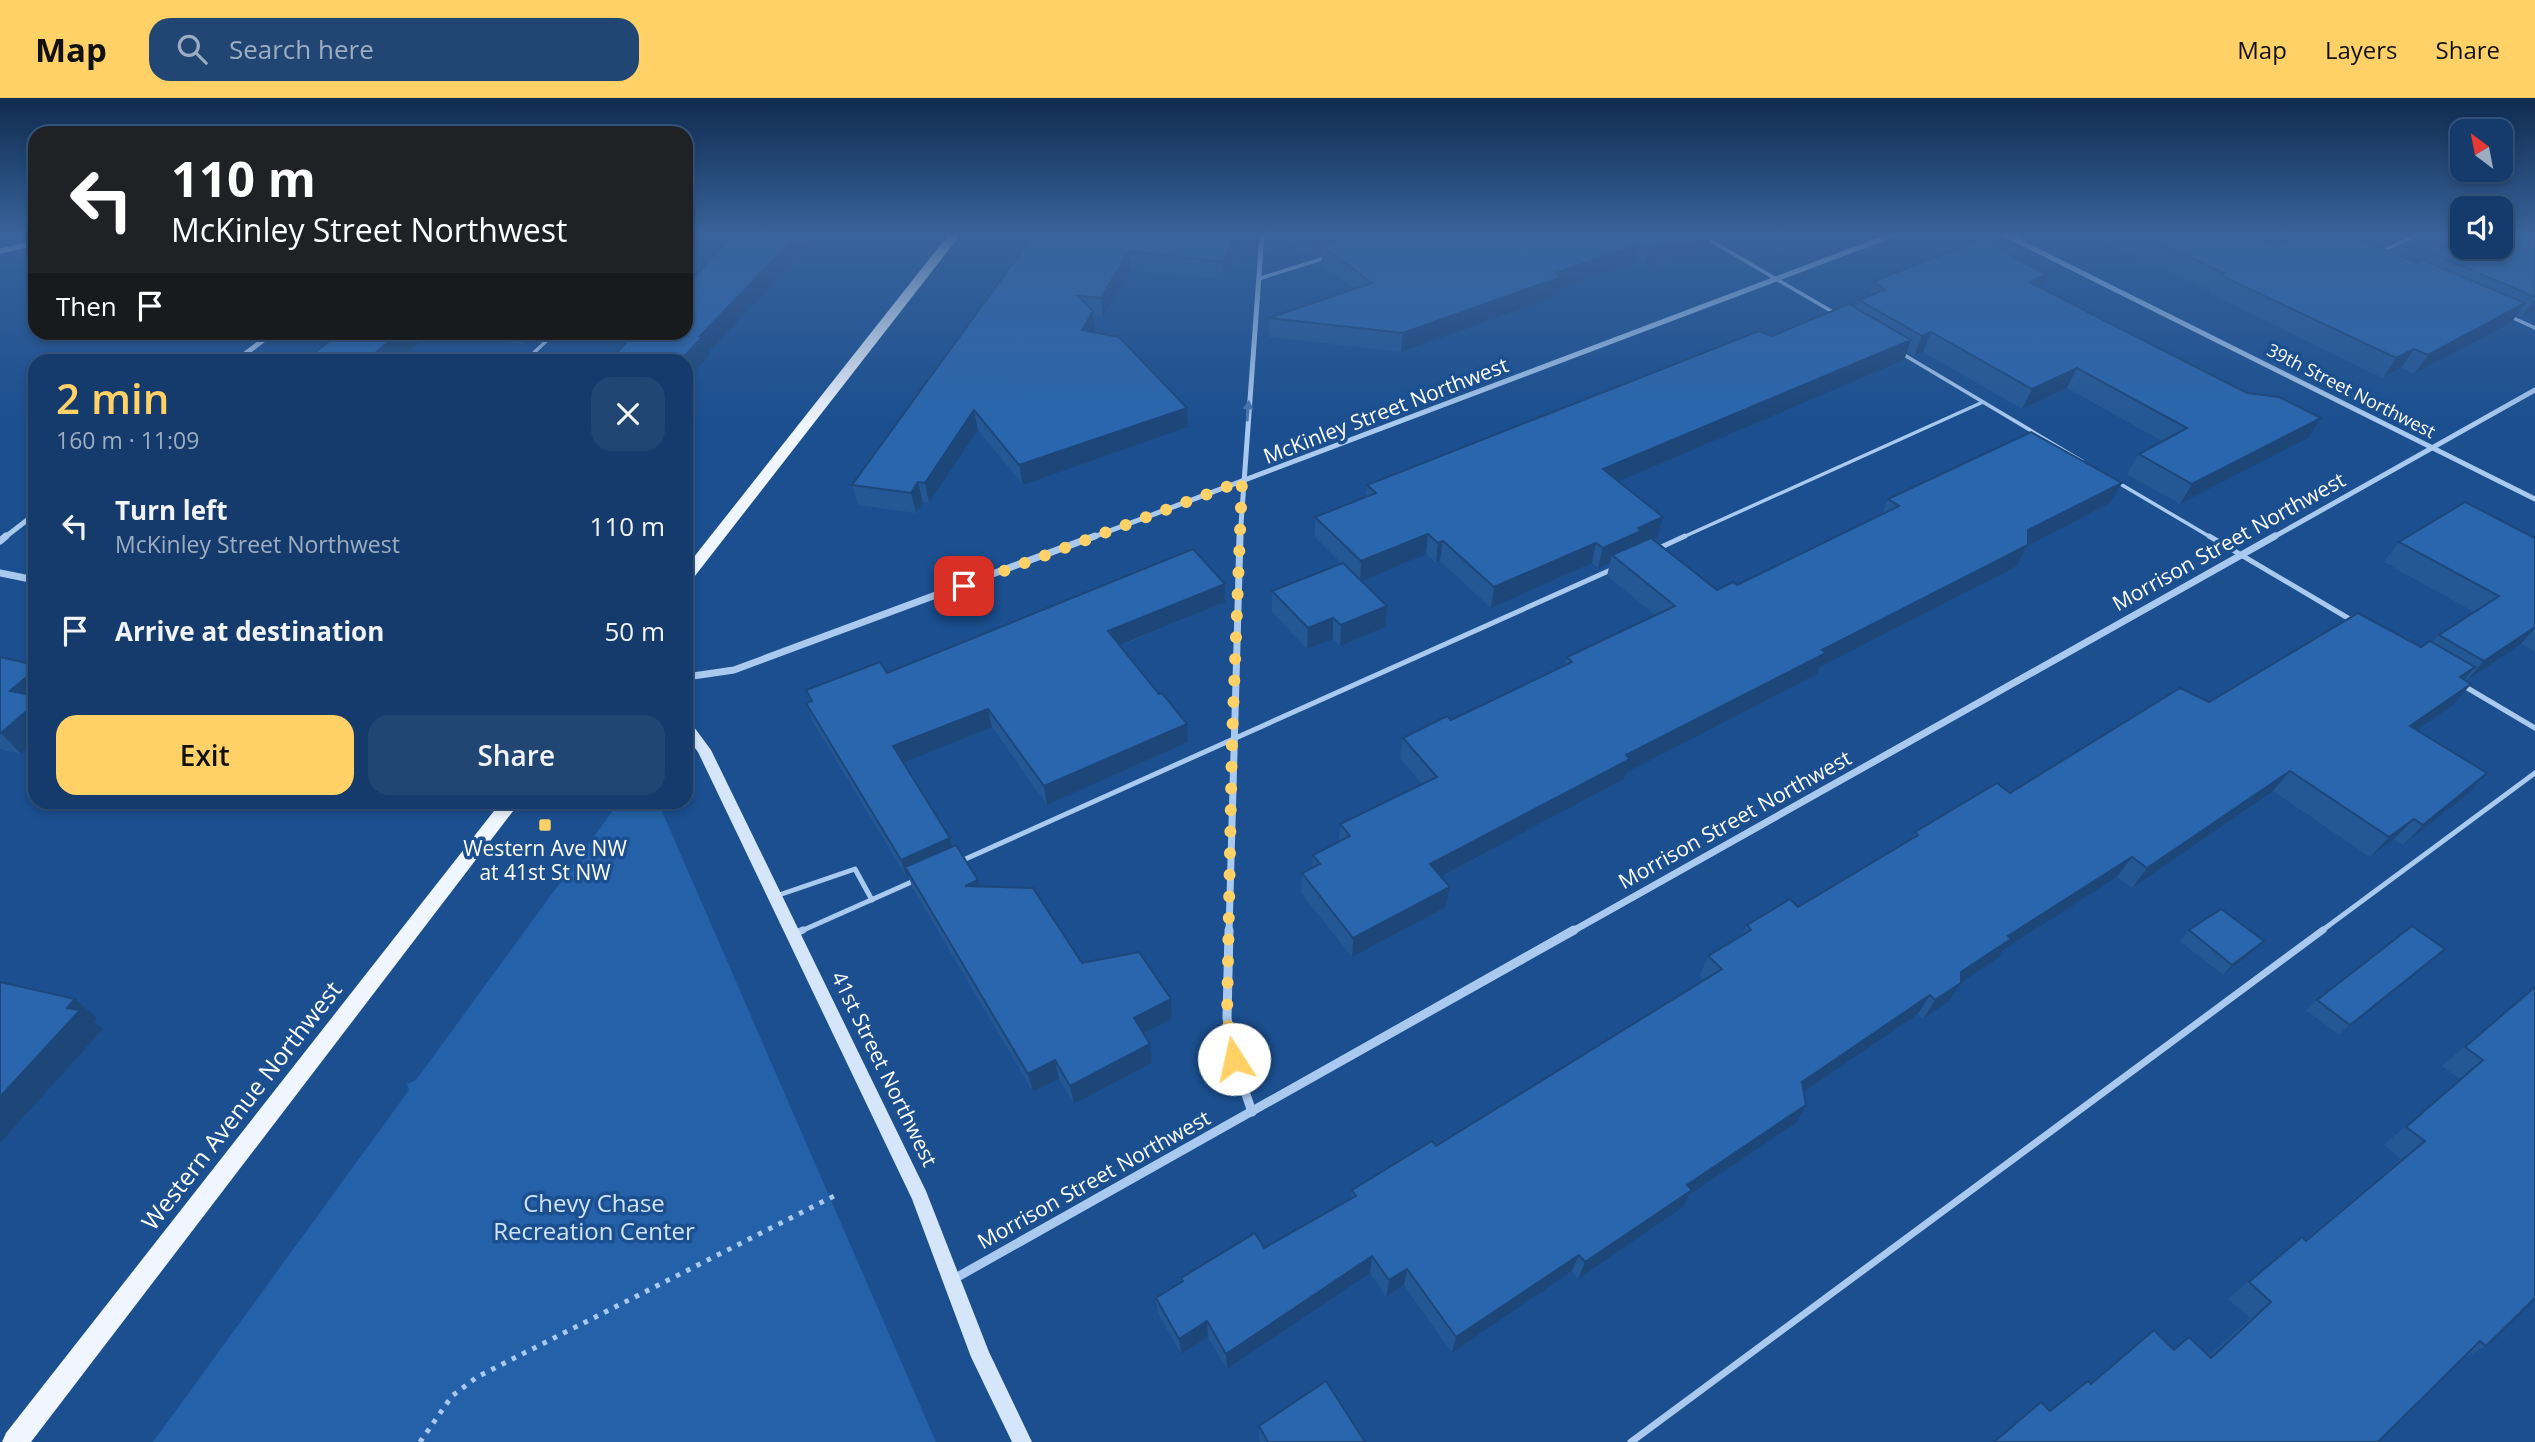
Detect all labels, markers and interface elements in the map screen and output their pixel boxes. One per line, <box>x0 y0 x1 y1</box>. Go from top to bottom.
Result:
search box <box>149 18 639 81</box>
text: Map <box>35 27 107 72</box>
icon: search <box>173 30 211 68</box>
text: Search here <box>229 31 374 67</box>
text: Map <box>2237 33 2287 66</box>
text: Layers <box>2325 33 2398 66</box>
text: Share <box>2436 33 2500 66</box>
north arrow <box>2450 119 2513 182</box>
map controls <box>2450 119 2513 259</box>
text: 110 m <box>171 145 316 211</box>
icon: left <box>56 154 147 245</box>
button: sound <box>2450 196 2513 259</box>
text: McKinley Street Northwest <box>171 208 567 251</box>
icon: arrive <box>131 287 169 325</box>
text: Then <box>56 288 117 324</box>
street label: 39th Street Northwest <box>2263 337 2440 443</box>
street label: McKinley Street Northwest <box>1259 350 1512 470</box>
text: 2 min <box>56 369 169 426</box>
button: close <box>591 377 665 451</box>
one-way arrow <box>1243 399 1254 421</box>
text: 160 m · 11:09 <box>56 424 199 456</box>
street label: Morrison Street Northwest <box>2107 465 2350 617</box>
text: Turn left <box>115 492 227 528</box>
icon: left <box>56 507 94 545</box>
text: 110 m <box>590 508 665 544</box>
text: McKinley Street Northwest <box>115 528 400 560</box>
pin <box>934 556 994 616</box>
icon: arrive <box>945 567 983 605</box>
icon: arrive <box>56 612 94 650</box>
text: Arrive at destination <box>115 613 384 649</box>
text: 50 m <box>604 613 665 649</box>
button: Exit <box>56 715 354 795</box>
button: Share <box>368 715 665 795</box>
street label: Morrison Street Northwest <box>1613 743 1856 895</box>
marker: Western Ave NW at 41st St NW <box>537 817 553 833</box>
place label: Western Ave NW at 41st St NW <box>463 834 627 886</box>
street label: 41st Street Northwest <box>825 966 944 1171</box>
street label: Western Avenue Northwest <box>133 974 348 1236</box>
position arrow <box>1197 1022 1271 1096</box>
street label: Morrison Street Northwest <box>972 1103 1215 1255</box>
park label: Chevy Chase Recreation Center <box>493 1186 695 1247</box>

